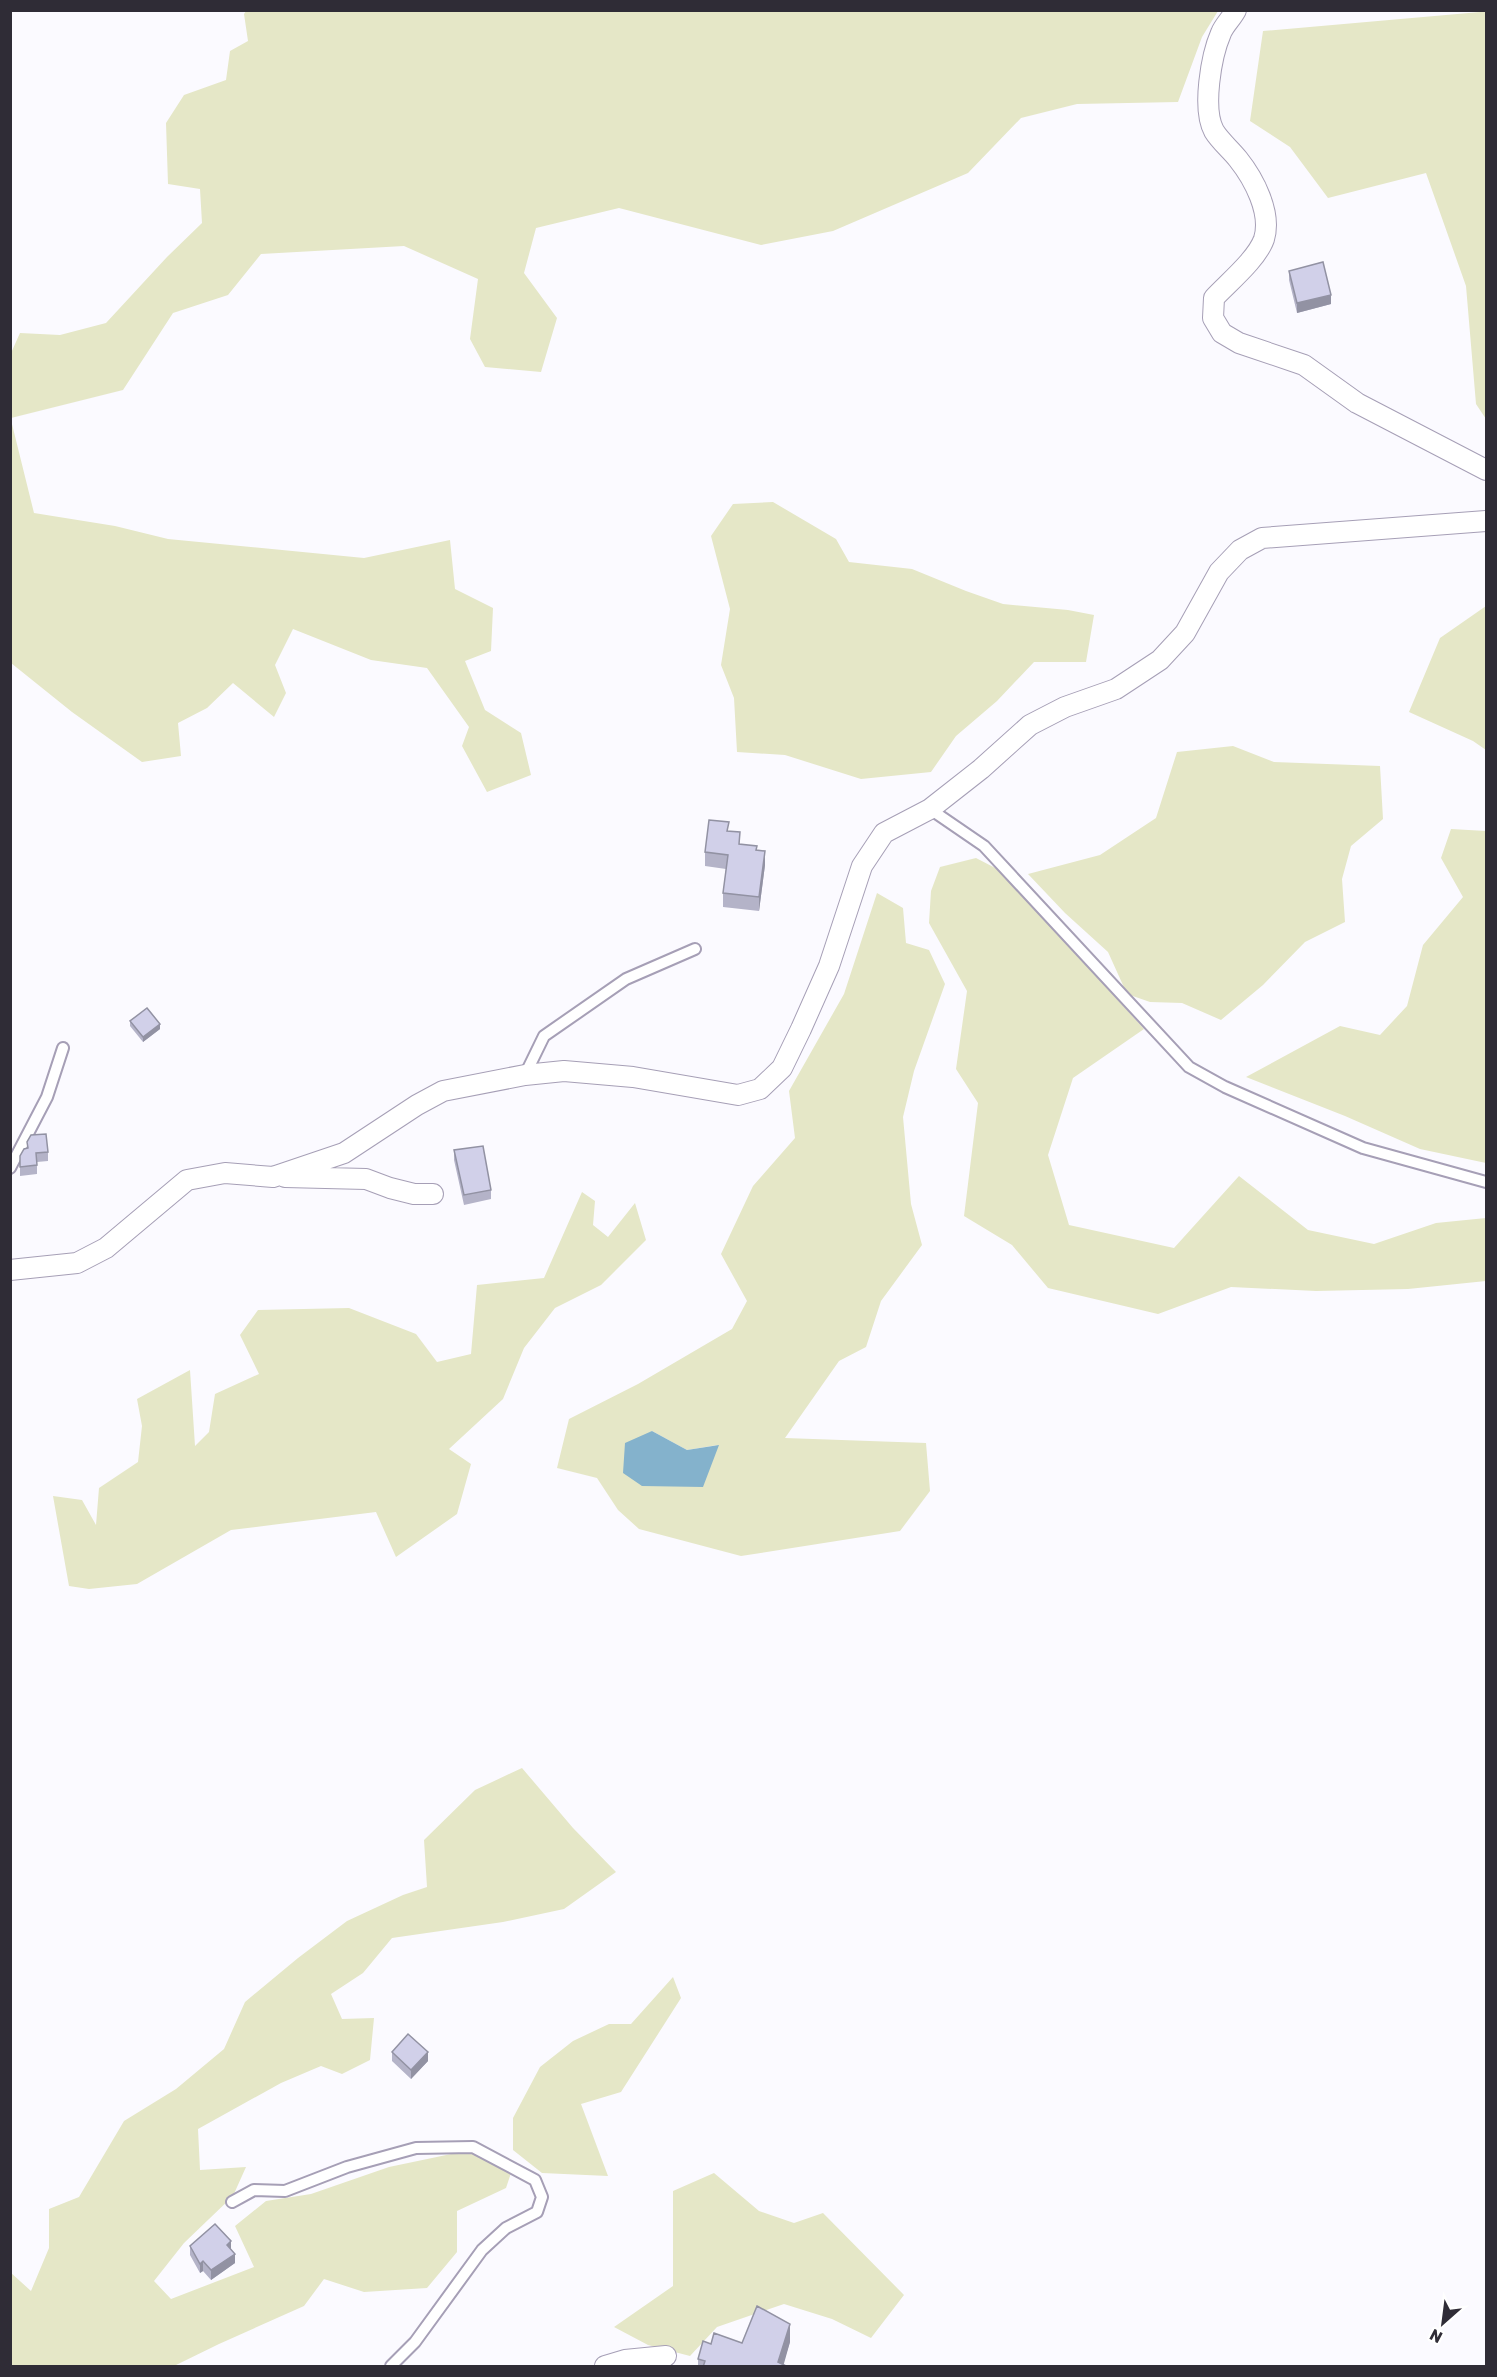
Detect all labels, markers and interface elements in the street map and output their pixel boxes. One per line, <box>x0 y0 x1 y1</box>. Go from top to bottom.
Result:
north arrow <box>1413 2293 1473 2353</box>
text: N <box>1427 2325 1446 2347</box>

